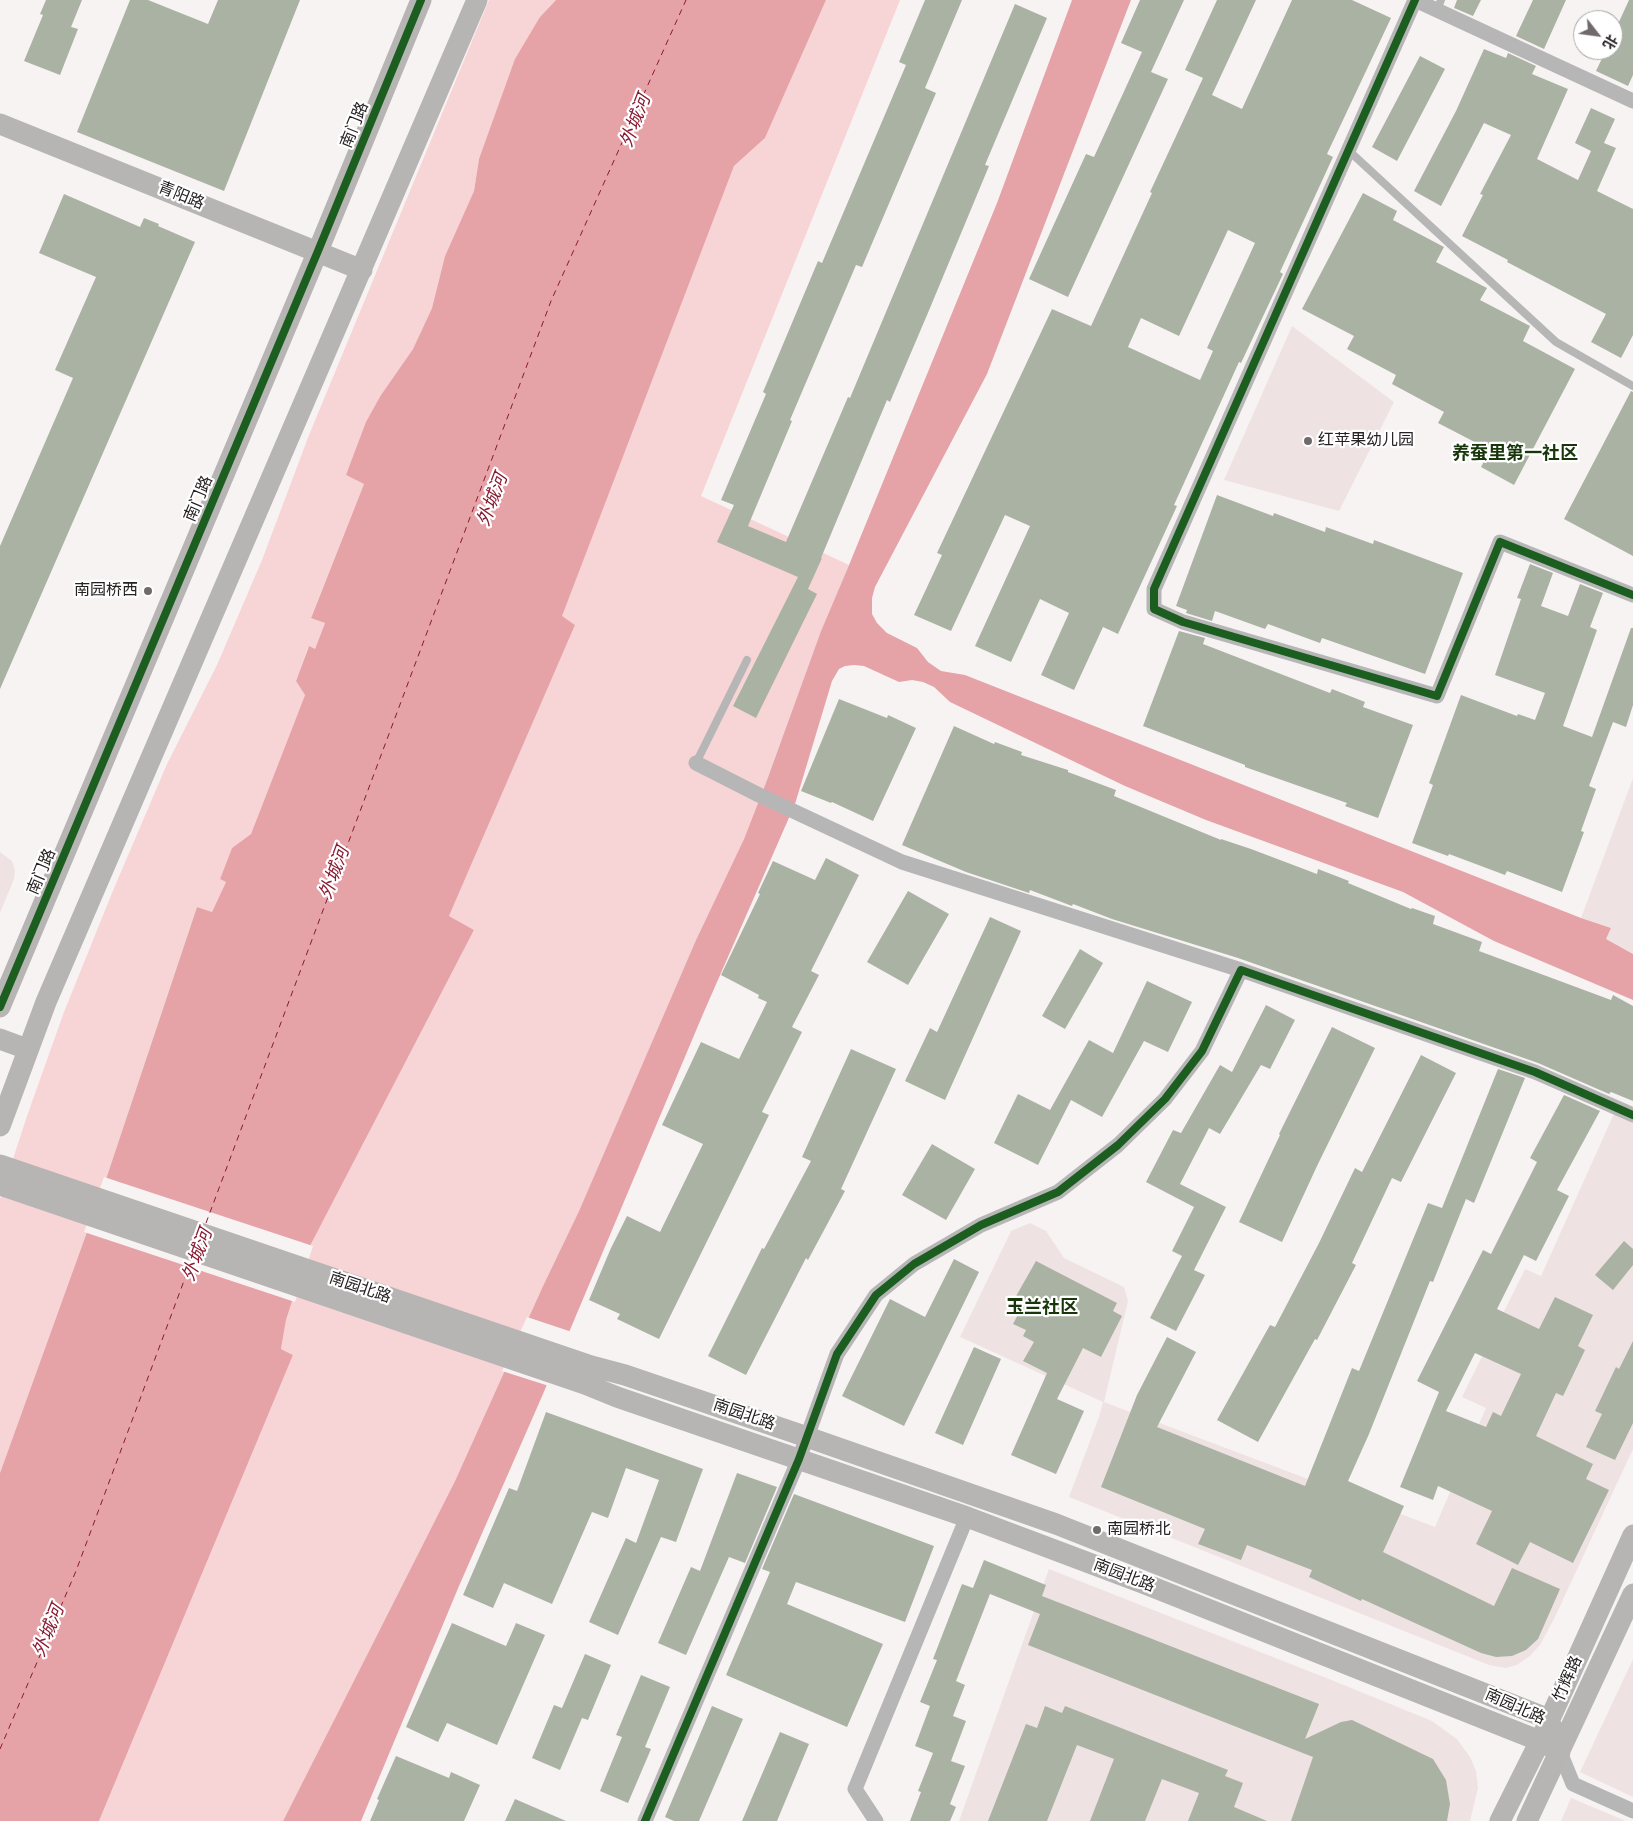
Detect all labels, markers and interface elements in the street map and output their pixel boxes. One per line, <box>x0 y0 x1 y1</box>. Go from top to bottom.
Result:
north arrow <box>1573 10 1623 60</box>
text: 北 <box>1599 31 1621 53</box>
water label: 外城河 <box>616 92 656 150</box>
street label: 南门路 <box>337 99 373 151</box>
street label: 青阳路 <box>155 178 207 214</box>
place label: 红苹果幼儿园 <box>1318 431 1414 451</box>
marker: 红苹果幼儿园 <box>1302 435 1314 447</box>
district label: 养蚕里第一社区 <box>1452 443 1578 465</box>
water label: 外城河 <box>473 471 513 529</box>
street label: 南门路 <box>181 473 217 525</box>
place label: 南园桥西 <box>74 581 138 601</box>
marker: 南园桥西 <box>142 585 154 597</box>
water label: 外城河 <box>316 844 354 902</box>
street label: 南门路 <box>24 846 60 898</box>
water label: 外城河 <box>179 1226 217 1284</box>
street label: 南园北路 <box>327 1269 393 1307</box>
district label: 玉兰社区 <box>1006 1297 1078 1319</box>
street label: 南园北路 <box>711 1396 777 1434</box>
place label: 南园桥北 <box>1107 1520 1171 1540</box>
marker: 南园桥北 <box>1091 1524 1103 1536</box>
street label: 南园北路 <box>1091 1556 1157 1596</box>
water label: 外城河 <box>29 1602 69 1660</box>
street label: 竹辉路 <box>1549 1653 1587 1705</box>
street label: 南园北路 <box>1482 1685 1548 1729</box>

